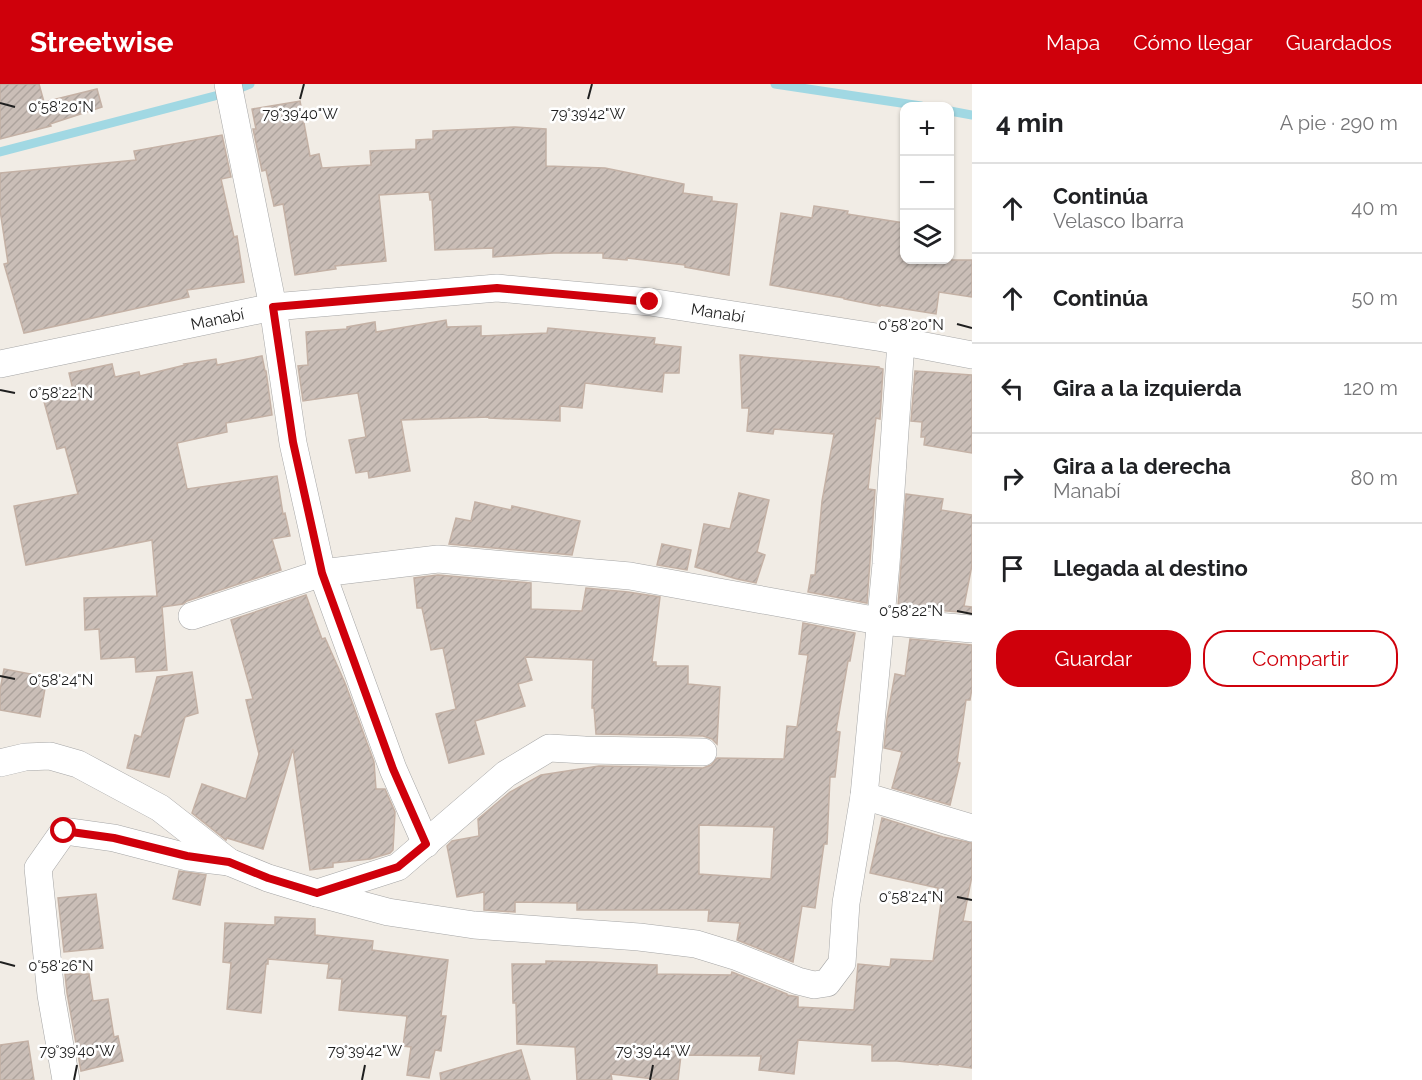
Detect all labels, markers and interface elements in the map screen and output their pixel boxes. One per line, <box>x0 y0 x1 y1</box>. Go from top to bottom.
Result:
text: Streetwise <box>30 26 174 59</box>
text: Mapa <box>1046 30 1100 55</box>
text: Cómo llegar <box>1133 30 1253 55</box>
text: Guardados <box>1286 30 1392 55</box>
text: 0°58'20"N <box>28 98 94 116</box>
map controls <box>900 102 954 264</box>
button: + <box>900 102 954 156</box>
text: 79°39'40"W <box>262 105 338 123</box>
text: 79°39'42"W <box>551 105 625 123</box>
text: 4 min <box>996 108 1064 138</box>
text: A pie · 290 m <box>1280 111 1398 135</box>
button: − <box>900 156 954 210</box>
text: Continúa <box>1053 183 1148 209</box>
icon: ahead <box>996 192 1029 225</box>
text: 40 m <box>1351 196 1398 220</box>
text: Velasco Ibarra <box>1053 209 1184 233</box>
button: layers <box>900 210 954 264</box>
icon: ahead <box>996 282 1029 315</box>
text: Continúa <box>1053 285 1148 311</box>
text: 50 m <box>1351 286 1398 310</box>
route end <box>636 288 662 314</box>
street label: Manabí <box>690 299 747 326</box>
street label: Manabí <box>189 304 246 333</box>
text: 0°58'20"N <box>878 316 944 334</box>
icon: left <box>996 372 1029 405</box>
text: Gira a la izquierda <box>1053 375 1242 401</box>
text: 120 m <box>1343 376 1398 400</box>
text: 0°58'22"N <box>29 384 93 402</box>
text: Gira a la derecha <box>1053 453 1231 479</box>
icon: right <box>996 462 1029 495</box>
text: 80 m <box>1350 466 1398 490</box>
text: Manabí <box>1053 479 1121 503</box>
icon: arrive <box>996 552 1029 585</box>
text: Llegada al destino <box>1053 555 1248 581</box>
text: 0°58'22"N <box>879 602 943 620</box>
button: Guardar <box>996 630 1191 687</box>
button: Compartir <box>1203 630 1398 687</box>
text: 0°58'24"N <box>29 671 93 689</box>
route start <box>50 817 76 843</box>
text: 0°58'24"N <box>879 888 943 906</box>
text: 0°58'26"N <box>28 957 94 975</box>
text: 79°39'40"W <box>39 1042 115 1060</box>
text: 79°39'42"W <box>328 1042 402 1060</box>
text: 79°39'44"W <box>616 1042 691 1060</box>

